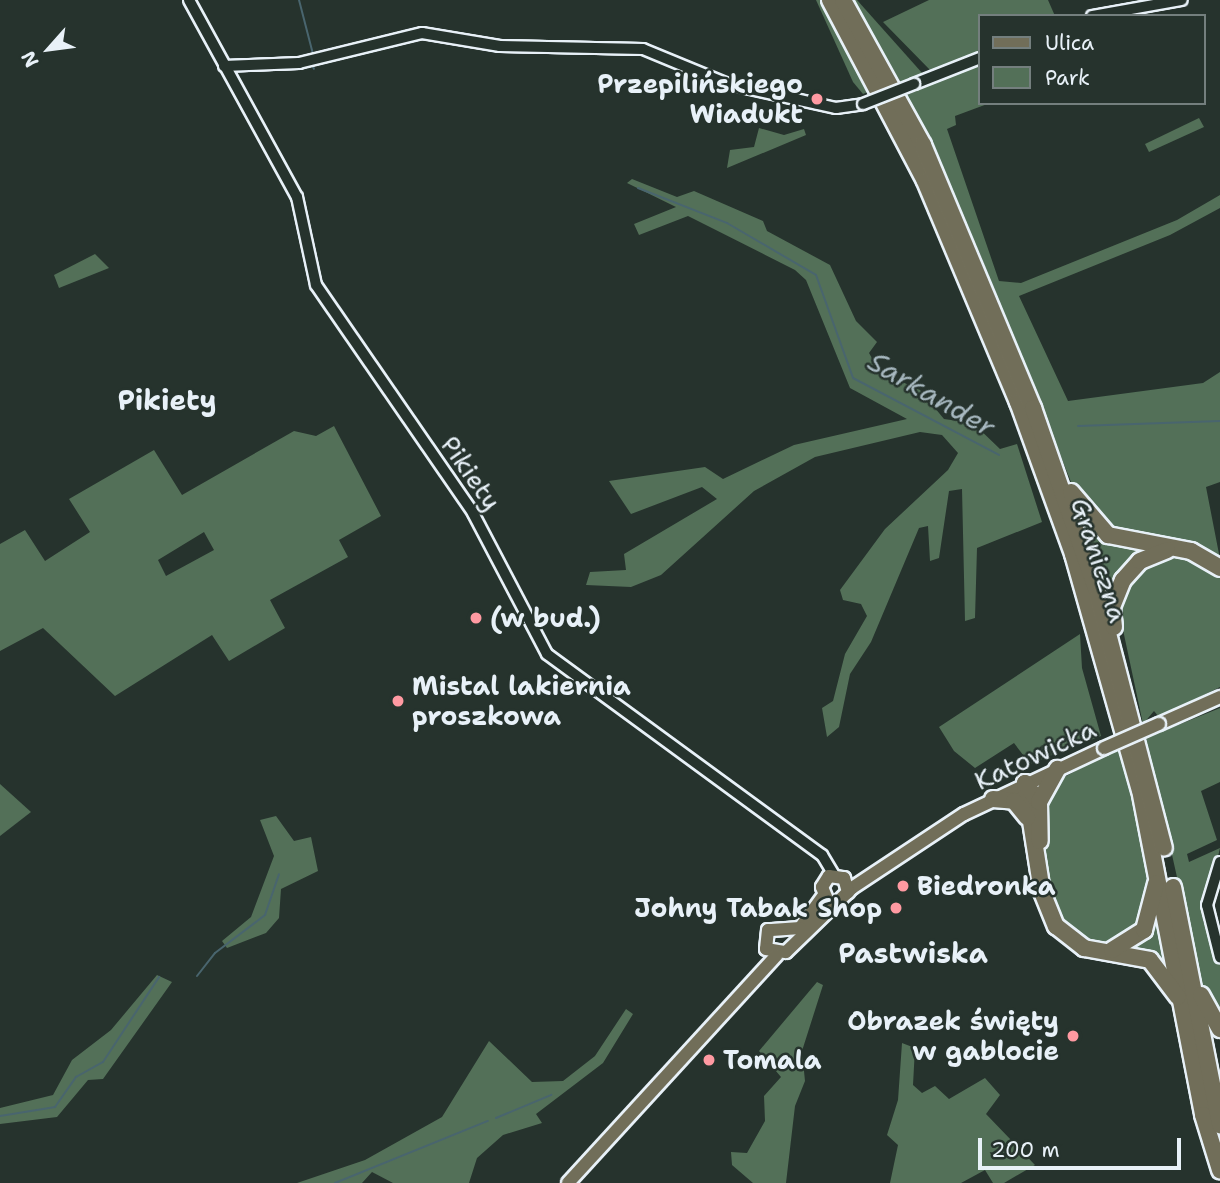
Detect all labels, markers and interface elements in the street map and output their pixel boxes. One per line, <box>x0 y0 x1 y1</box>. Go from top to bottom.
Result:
north arrow <box>14 14 84 84</box>
legend <box>978 14 1206 105</box>
text: Ulica <box>1045 29 1094 57</box>
text: N <box>15 47 45 72</box>
text: Park <box>1045 64 1090 92</box>
place label: Przepilińskiego Wiadukt <box>597 68 803 130</box>
marker: Przepilińskiego Wiadukt <box>809 91 825 107</box>
water label: Sarkander <box>862 344 1002 444</box>
district label: Pikiety <box>117 383 217 417</box>
street label: Pikiety <box>434 430 508 516</box>
street label: Graniczna <box>1064 494 1134 626</box>
place label: (w bud.) <box>490 602 601 634</box>
marker: (w bud.) <box>468 610 484 626</box>
place label: Mistal lakiernia proszkowa <box>412 670 631 732</box>
marker: Mistal lakiernia proszkowa <box>390 693 406 709</box>
street label: Katowicka <box>969 713 1101 797</box>
place label: Biedronka <box>917 870 1056 902</box>
marker: Biedronka <box>895 878 911 894</box>
place label: Johny Tabak Shop <box>634 892 882 924</box>
marker: Johny Tabak Shop <box>888 900 904 916</box>
district label: Pastwiska <box>838 936 988 970</box>
place label: Obrazek święty w gablocie <box>847 1005 1059 1066</box>
marker: Obrazek święty w gablocie <box>1065 1028 1081 1044</box>
place label: Tomala <box>723 1044 821 1076</box>
marker: Tomala <box>701 1052 717 1068</box>
scale bar <box>982 1124 1185 1168</box>
text: 200 m <box>991 1136 1060 1164</box>

